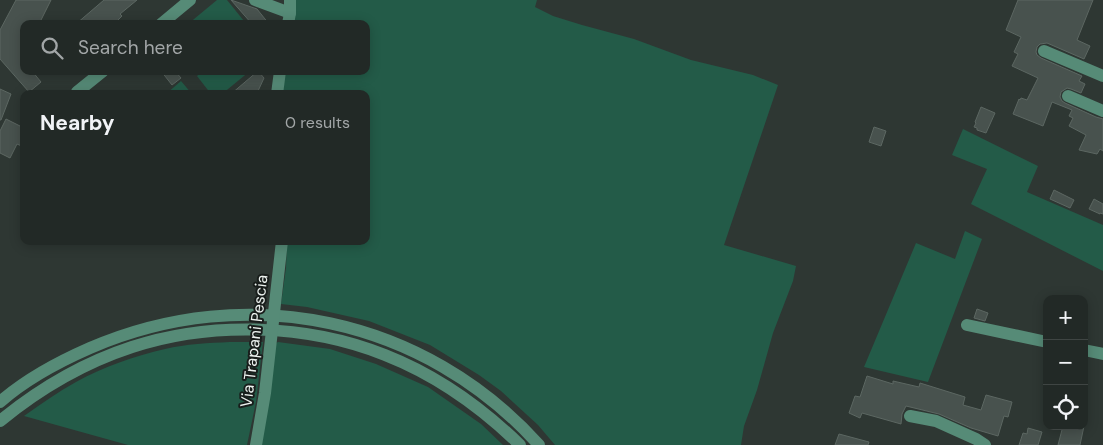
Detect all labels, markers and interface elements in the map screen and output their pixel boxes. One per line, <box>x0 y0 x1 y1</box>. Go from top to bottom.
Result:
search box <box>20 20 370 75</box>
icon: search <box>38 34 66 62</box>
text: Search here <box>78 35 183 60</box>
text: Nearby <box>40 109 114 137</box>
text: 0 results <box>285 112 350 133</box>
street label: Via Trapani Pescia <box>235 273 273 409</box>
map controls <box>1043 295 1088 430</box>
button: + <box>1043 295 1088 340</box>
button: − <box>1043 340 1088 385</box>
button: locate <box>1043 385 1088 430</box>

